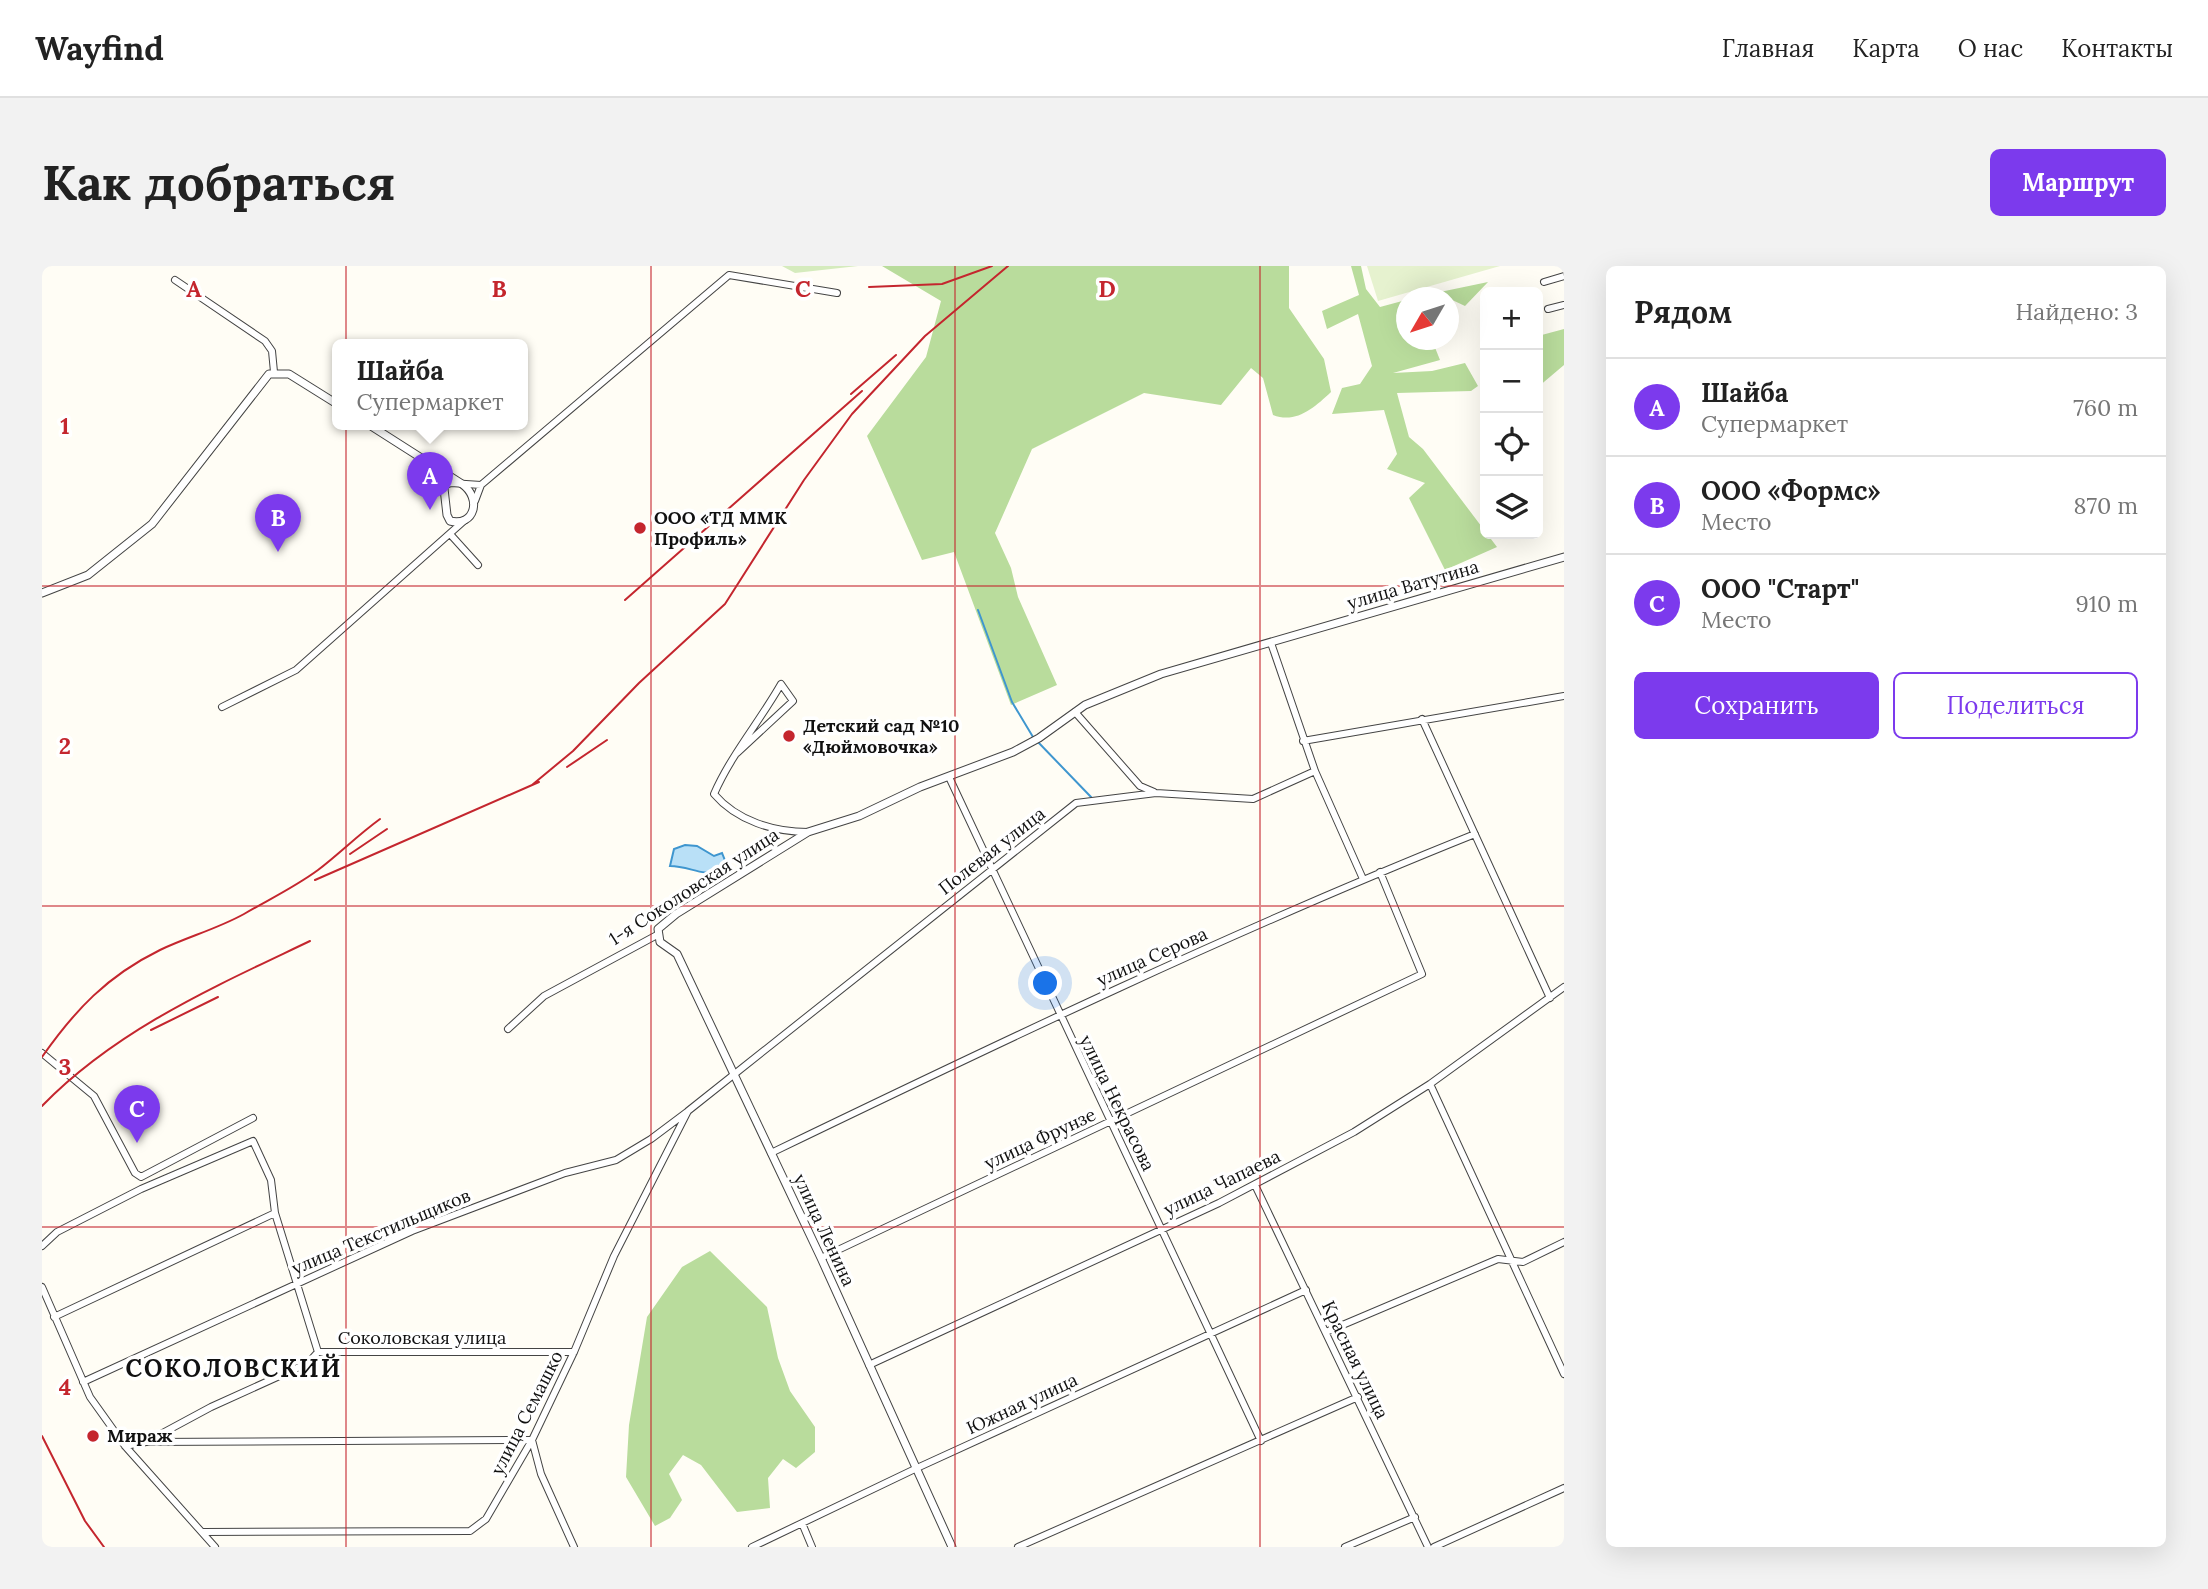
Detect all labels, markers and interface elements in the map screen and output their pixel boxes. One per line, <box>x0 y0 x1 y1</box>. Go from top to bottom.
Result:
text: Wayfind <box>35 27 164 69</box>
text: Главная <box>1722 33 1814 64</box>
text: Карта <box>1852 33 1920 64</box>
text: О нас <box>1958 33 2023 64</box>
text: Контакты <box>2061 33 2173 64</box>
button: Маршрут <box>1990 149 2166 216</box>
text: Как добраться <box>42 151 396 213</box>
text: A <box>186 274 202 303</box>
text: B <box>491 274 507 303</box>
text: C <box>795 274 811 303</box>
text: D <box>1098 274 1116 303</box>
north arrow <box>1396 287 1459 350</box>
map controls <box>1480 287 1543 539</box>
button: + <box>1480 287 1543 350</box>
text: Рядом <box>1634 293 1732 331</box>
text: Найдено: 3 <box>2016 297 2138 326</box>
popup <box>332 339 528 430</box>
button: − <box>1480 350 1543 413</box>
text: Шайба <box>356 354 444 387</box>
text: Шайба <box>1701 376 1788 409</box>
text: Супермаркет <box>356 387 504 416</box>
text: A <box>1649 393 1665 422</box>
text: 760 m <box>2073 393 2138 422</box>
text: Супермаркет <box>1701 409 1848 438</box>
text: 1 <box>60 411 70 440</box>
button: locate <box>1480 413 1543 476</box>
pin: A <box>407 452 453 510</box>
text: ООО «Формс» <box>1701 474 1880 507</box>
button: layers <box>1480 476 1543 539</box>
text: B <box>1649 491 1665 520</box>
text: 870 m <box>2074 491 2138 520</box>
pin: B <box>255 494 301 552</box>
place label: ООО «ТД ММК Профиль» <box>654 506 787 550</box>
text: Место <box>1701 507 1772 536</box>
marker: ООО «ТД ММК Профиль» <box>632 520 648 536</box>
street label: улица Ватутина <box>1344 555 1481 614</box>
text: ООО "Старт" <box>1701 572 1859 605</box>
text: C <box>1649 589 1665 618</box>
text: 910 m <box>2075 589 2138 618</box>
text: Место <box>1701 605 1772 634</box>
button: Сохранить <box>1634 672 1879 739</box>
button: Поделиться <box>1893 672 2138 739</box>
place label: Детский сад №10 «Дюймовочка» <box>803 714 959 758</box>
marker: Детский сад №10 «Дюймовочка» <box>781 728 797 744</box>
text: 2 <box>59 731 71 760</box>
street label: Полевая улица <box>934 802 1050 899</box>
street label: 1-я Соколовская улица <box>604 823 783 950</box>
street label: улица Серова <box>1093 922 1211 991</box>
your location <box>1028 966 1062 1000</box>
street label: улица Некрасова <box>1075 1031 1160 1174</box>
text: 3 <box>59 1052 71 1081</box>
pin: C <box>114 1085 160 1143</box>
street label: улица Фрунзе <box>980 1103 1099 1174</box>
street label: улица Чапаева <box>1160 1144 1284 1221</box>
street label: улица Ленина <box>788 1170 861 1290</box>
street label: улица Текстильщиков <box>288 1183 474 1280</box>
street label: Красная улица <box>1317 1297 1394 1423</box>
street label: Соколовская улица <box>338 1326 506 1349</box>
street label: улица Семашко <box>485 1347 568 1479</box>
district label: СОКОЛОВСКИЙ <box>126 1353 342 1384</box>
street label: Южная улица <box>963 1368 1081 1439</box>
text: 4 <box>59 1372 71 1401</box>
place label: Мираж <box>107 1424 173 1447</box>
marker: Мираж <box>85 1428 101 1444</box>

